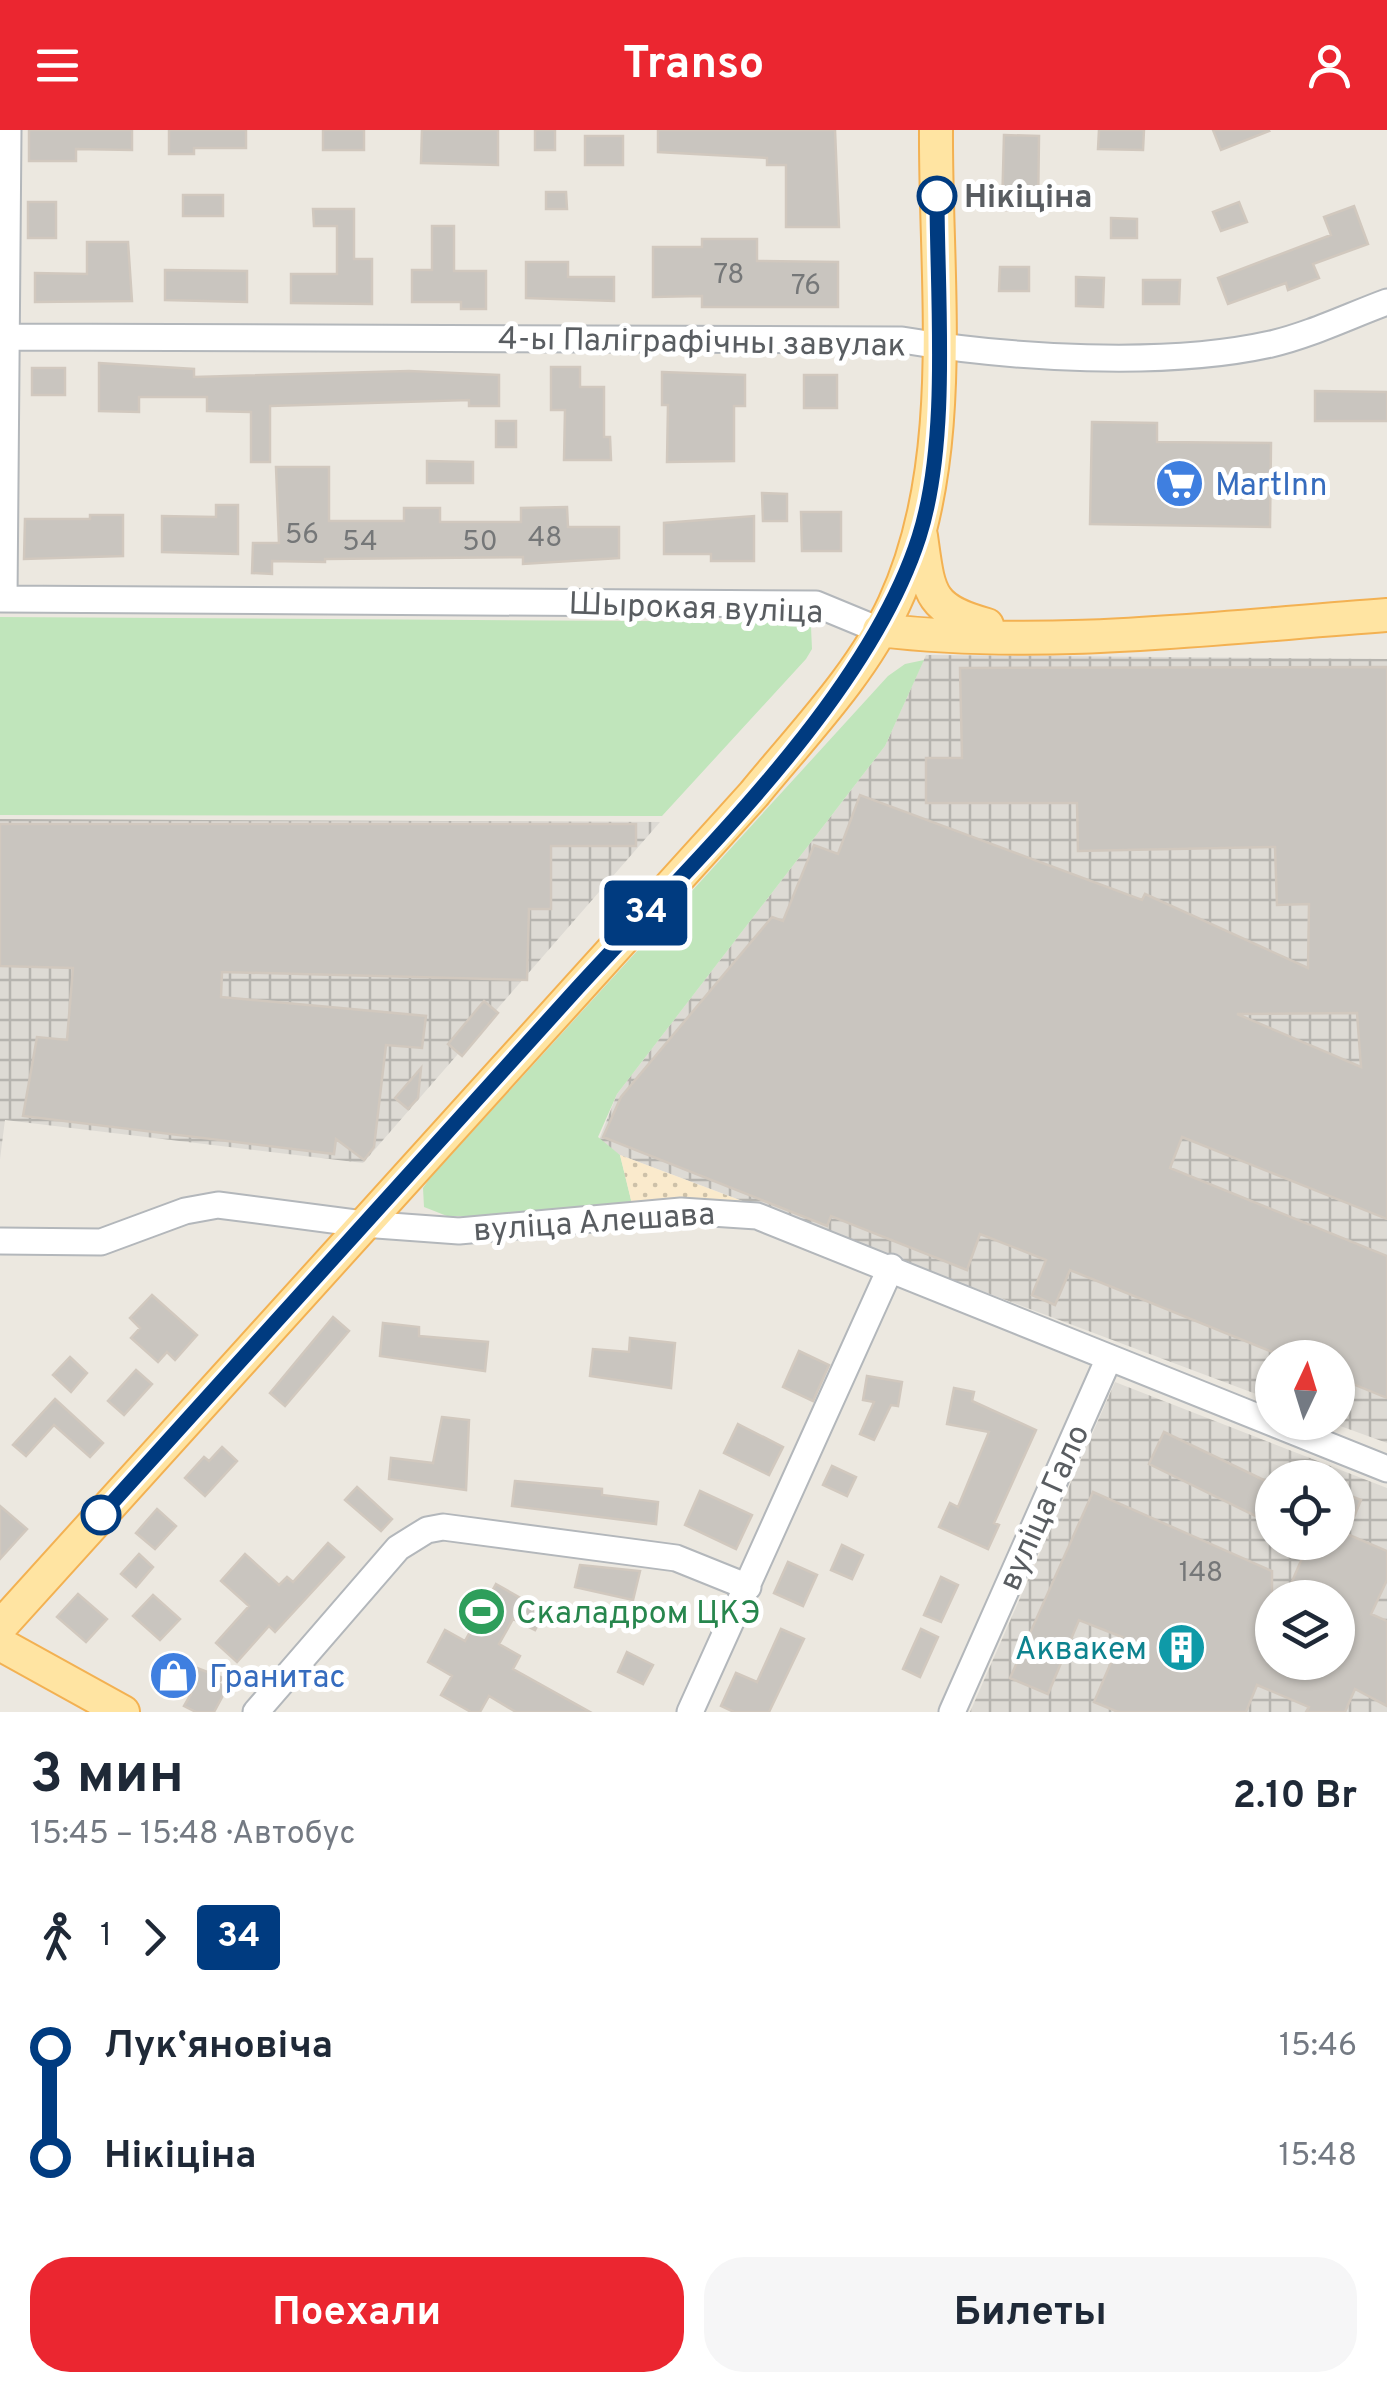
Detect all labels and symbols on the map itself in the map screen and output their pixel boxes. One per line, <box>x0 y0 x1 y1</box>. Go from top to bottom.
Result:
marker: Нікіціна <box>918 177 956 215</box>
place label: Нікіціна <box>964 179 1092 219</box>
house number: 78 <box>714 258 744 294</box>
house number: 76 <box>791 269 821 305</box>
street label: 4-ы Паліграфічны завулак <box>498 320 906 368</box>
supermarket icon: MartInn <box>1154 458 1206 510</box>
place label: MartInn <box>1215 467 1328 507</box>
house number: 56 <box>285 518 319 554</box>
house number: 48 <box>528 521 562 557</box>
house number: 54 <box>342 525 378 561</box>
house number: 50 <box>462 525 498 561</box>
street label: Шырокая вуліца <box>568 586 824 634</box>
line badge: 34 <box>601 880 691 946</box>
street label: вуліца Алешава <box>472 1196 716 1252</box>
north arrow <box>1255 1340 1355 1440</box>
street label: вуліца Гало <box>991 1419 1100 1597</box>
unlabelled marker <box>82 1496 120 1534</box>
house number: 148 <box>1179 1556 1223 1592</box>
sports icon: Скаладром ЦКЭ <box>455 1586 507 1638</box>
place label: Скаладром ЦКЭ <box>516 1595 761 1635</box>
building icon: Аквакем <box>1156 1622 1208 1674</box>
place label: Аквакем <box>1015 1631 1147 1671</box>
shop icon: Гранитас <box>148 1650 200 1702</box>
place label: Гранитас <box>209 1659 346 1699</box>

